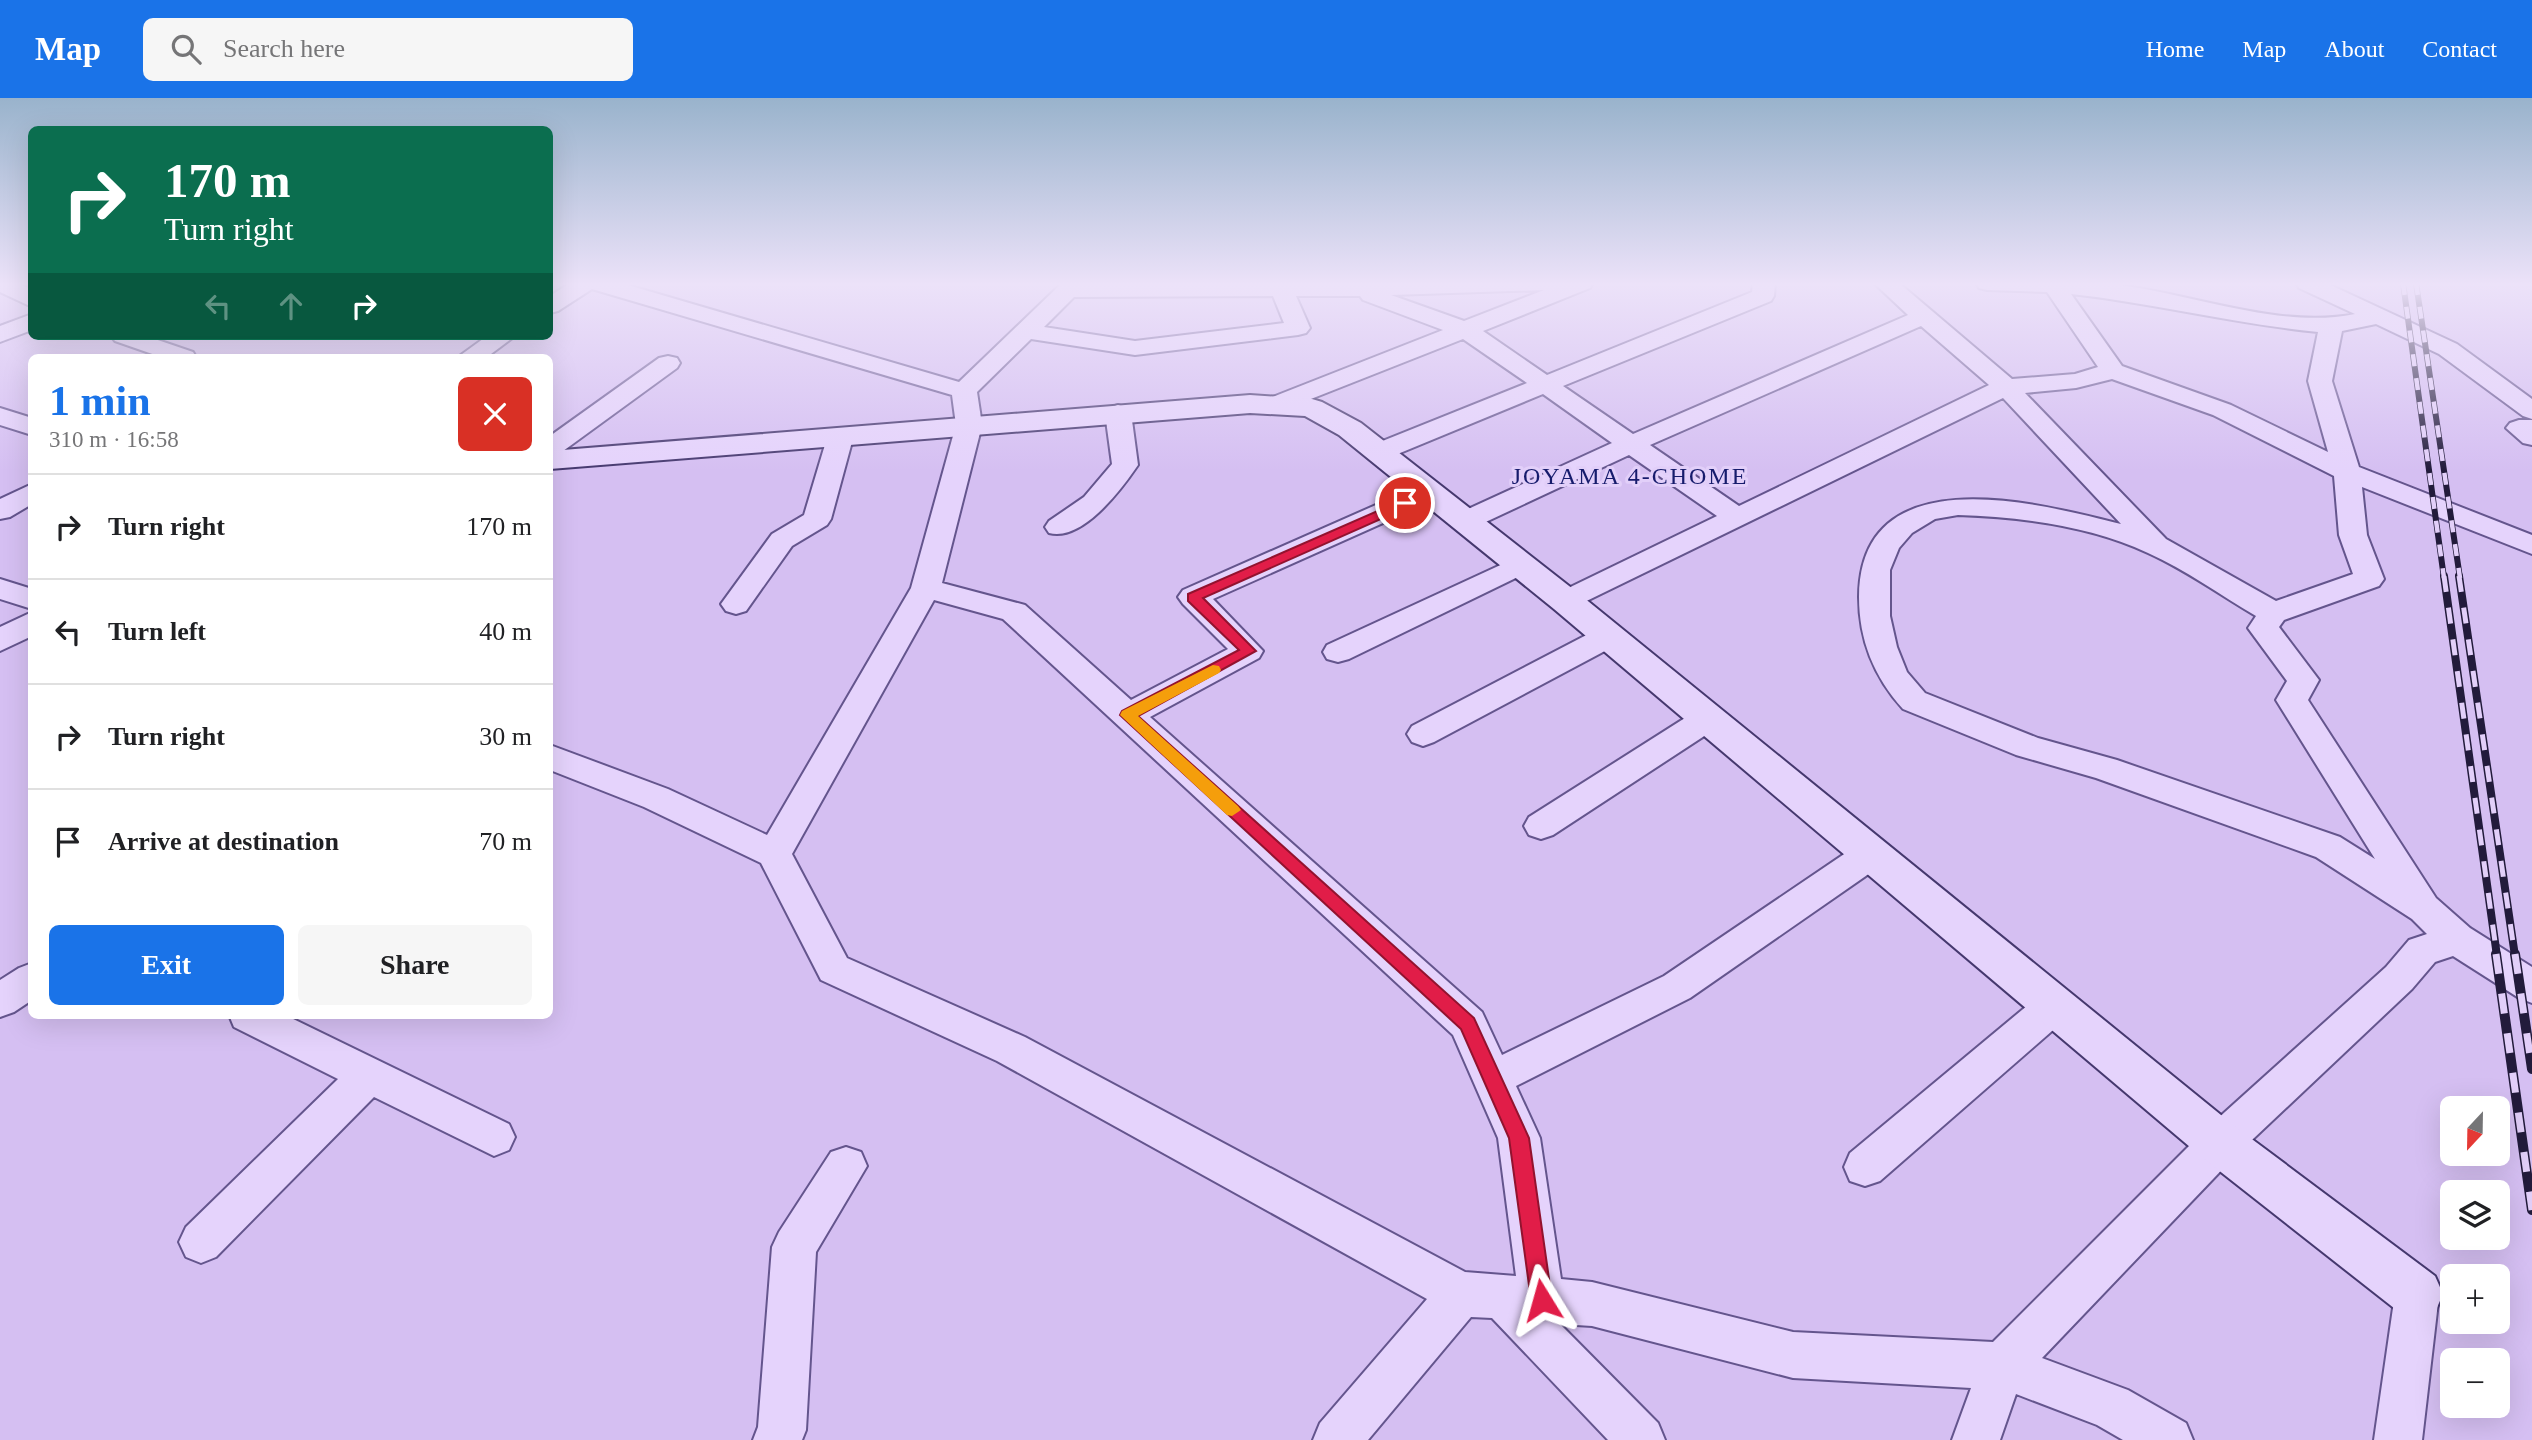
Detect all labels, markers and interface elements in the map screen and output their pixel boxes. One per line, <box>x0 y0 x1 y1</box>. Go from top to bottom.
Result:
search box <box>143 18 633 81</box>
icon: search <box>167 30 205 68</box>
text: Map <box>35 31 101 67</box>
text: Search here <box>223 34 345 63</box>
text: Home <box>2146 36 2204 62</box>
text: Map <box>2242 36 2286 62</box>
text: About <box>2324 36 2384 62</box>
text: Contact <box>2422 36 2497 62</box>
text: 170 m <box>164 153 291 208</box>
icon: right <box>49 154 140 245</box>
text: Turn right <box>164 211 294 247</box>
icon: left <box>199 287 237 325</box>
icon: ahead <box>272 287 310 325</box>
icon: right <box>345 287 383 325</box>
button: close <box>458 377 532 451</box>
text: 1 min <box>49 378 151 424</box>
text: 310 m · 16:58 <box>49 427 179 452</box>
district label: JOYAMA 4-CHOME <box>1512 463 1748 489</box>
pin <box>1375 473 1435 533</box>
icon: arrive <box>1386 484 1424 522</box>
icon: right <box>49 508 87 546</box>
text: Turn right <box>108 512 225 541</box>
text: 170 m <box>466 512 532 541</box>
icon: left <box>49 613 87 651</box>
text: Turn left <box>108 617 206 646</box>
text: 40 m <box>479 617 532 646</box>
icon: right <box>49 718 87 756</box>
text: Turn right <box>108 722 225 751</box>
text: 30 m <box>479 722 532 751</box>
icon: arrive <box>49 823 87 861</box>
text: Arrive at destination <box>108 827 339 856</box>
text: 70 m <box>479 827 532 856</box>
button: Exit <box>49 925 284 1005</box>
button: Share <box>298 925 532 1005</box>
north arrow <box>2440 1096 2510 1166</box>
map controls <box>2440 1096 2510 1418</box>
button: layers <box>2440 1180 2510 1250</box>
position arrow <box>1505 1263 1579 1337</box>
button: + <box>2440 1264 2510 1334</box>
button: − <box>2440 1348 2510 1418</box>

